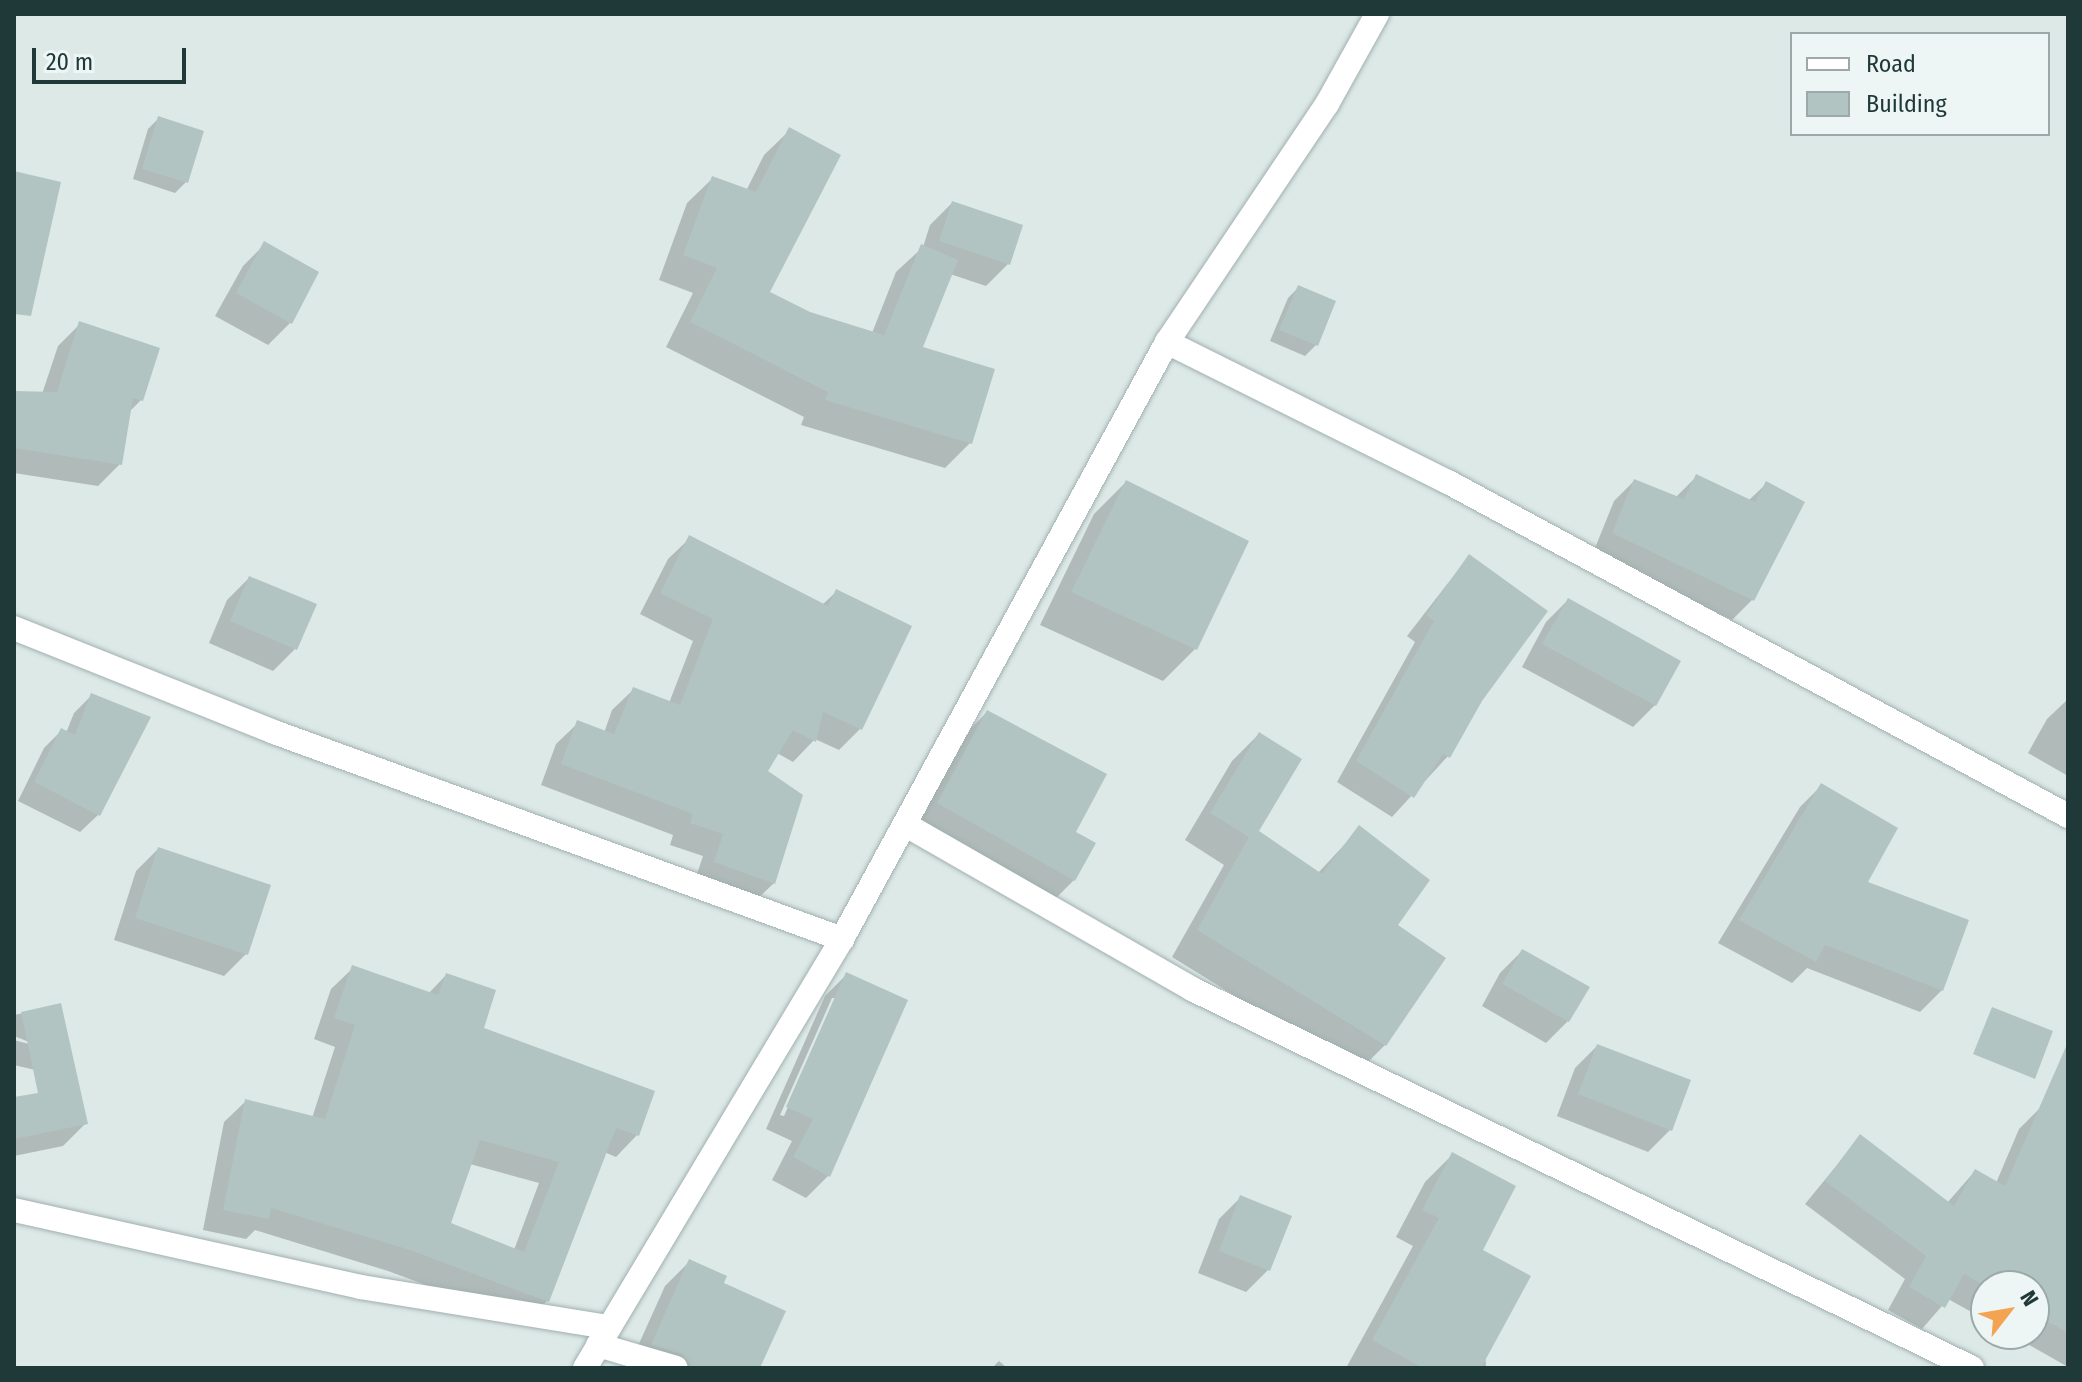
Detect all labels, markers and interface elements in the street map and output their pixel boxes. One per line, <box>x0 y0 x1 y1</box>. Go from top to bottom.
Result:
scale bar <box>36 32 190 82</box>
legend <box>1790 32 2050 136</box>
text: 20 m <box>46 48 93 76</box>
text: Road <box>1866 50 1916 78</box>
text: Building <box>1866 90 1947 118</box>
north arrow <box>1970 1270 2050 1350</box>
text: N <box>2014 1286 2044 1311</box>

